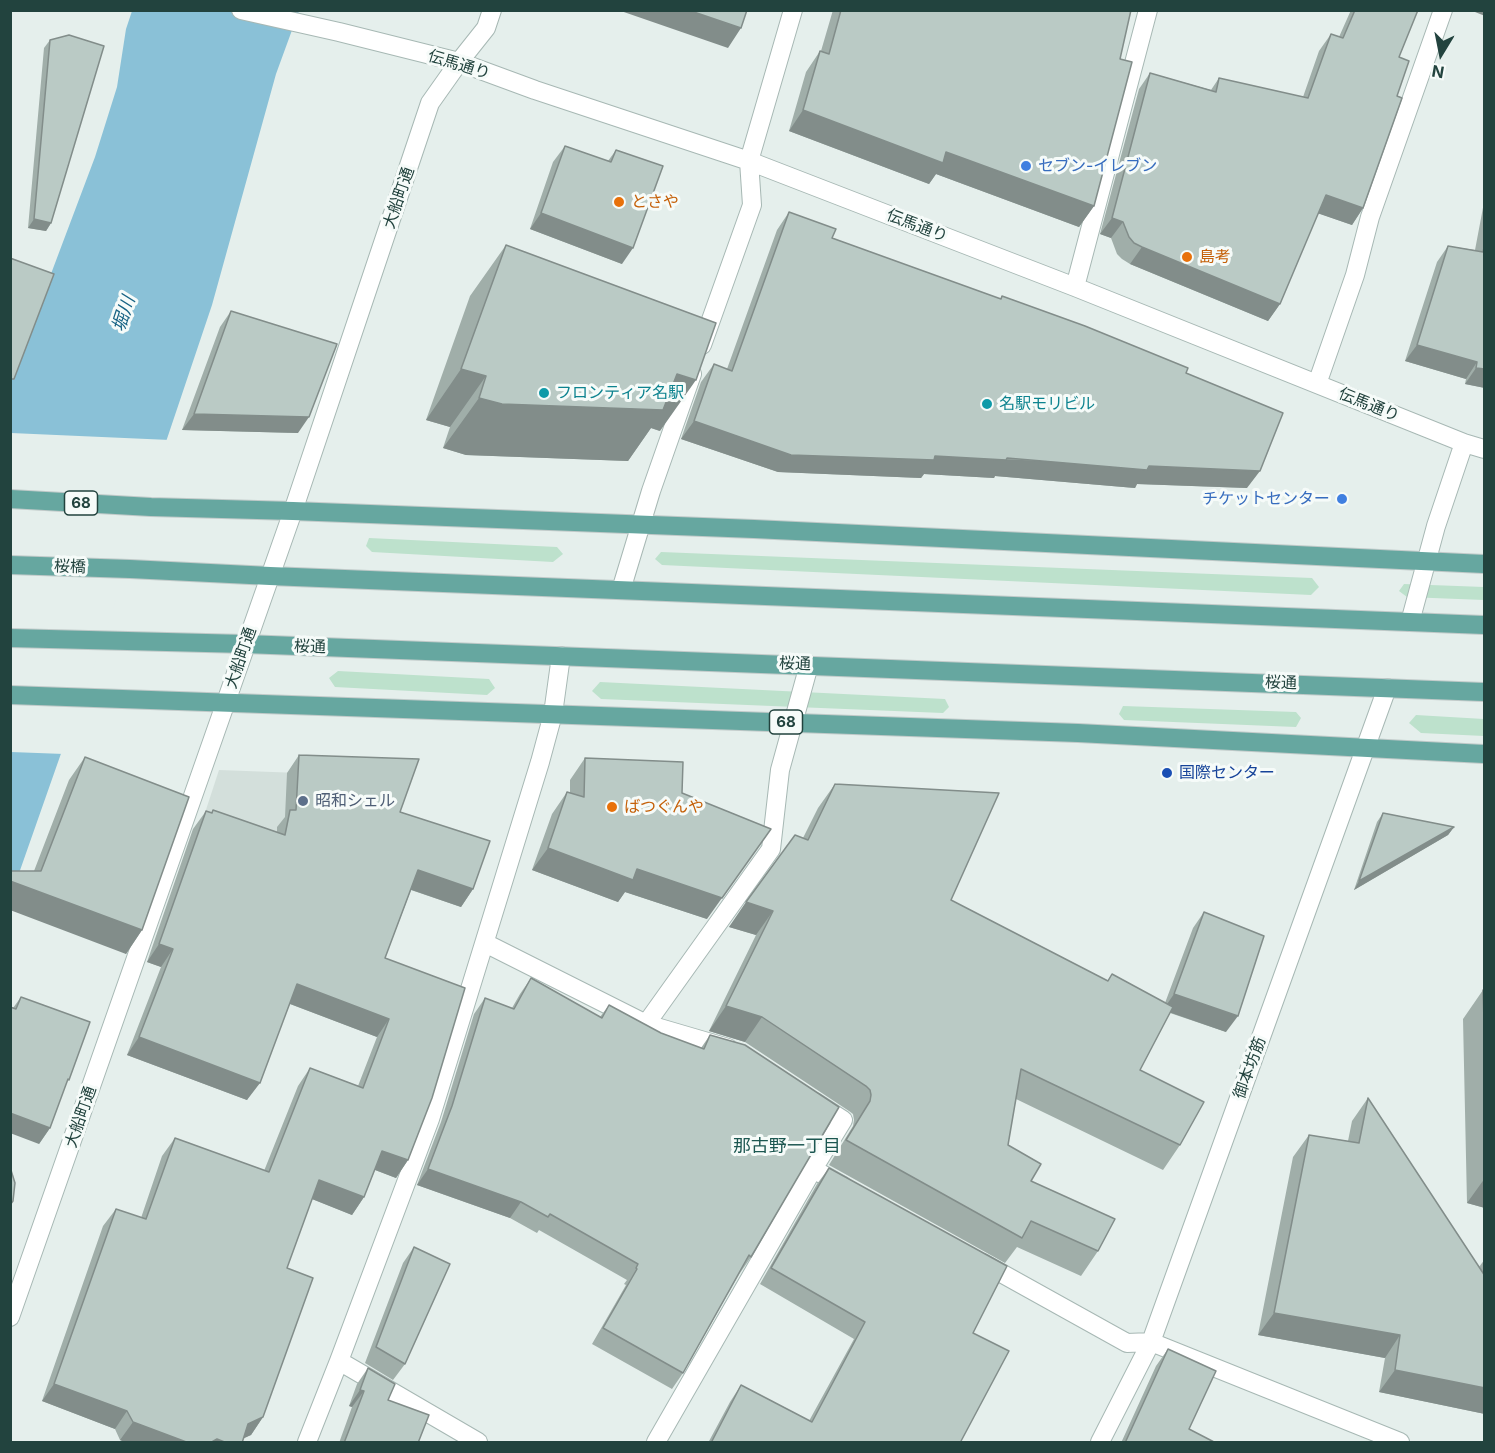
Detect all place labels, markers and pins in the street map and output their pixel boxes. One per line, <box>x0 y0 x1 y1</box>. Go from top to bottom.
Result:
place label: セブン-イレブン <box>1038 156 1157 176</box>
marker: セブン-イレブン <box>1019 159 1033 173</box>
place label: とさや <box>631 192 679 212</box>
marker: とさや <box>612 195 626 209</box>
place label: 島考 <box>1199 247 1231 267</box>
marker: 島考 <box>1180 250 1194 264</box>
place label: フロンティア名駅 <box>556 383 684 403</box>
marker: フロンティア名駅 <box>537 386 551 400</box>
place label: 名駅モリビル <box>999 394 1095 414</box>
marker: 名駅モリビル <box>980 397 994 411</box>
place label: チケットセンター <box>1202 489 1330 509</box>
marker: チケットセンター <box>1335 492 1349 506</box>
place label: 国際センター <box>1179 763 1275 783</box>
marker: 国際センター <box>1160 766 1174 780</box>
place label: 昭和シェル <box>315 791 395 811</box>
marker: 昭和シェル <box>296 794 310 808</box>
place label: ばつぐんや <box>624 797 704 817</box>
marker: ばつぐんや <box>605 800 619 814</box>

